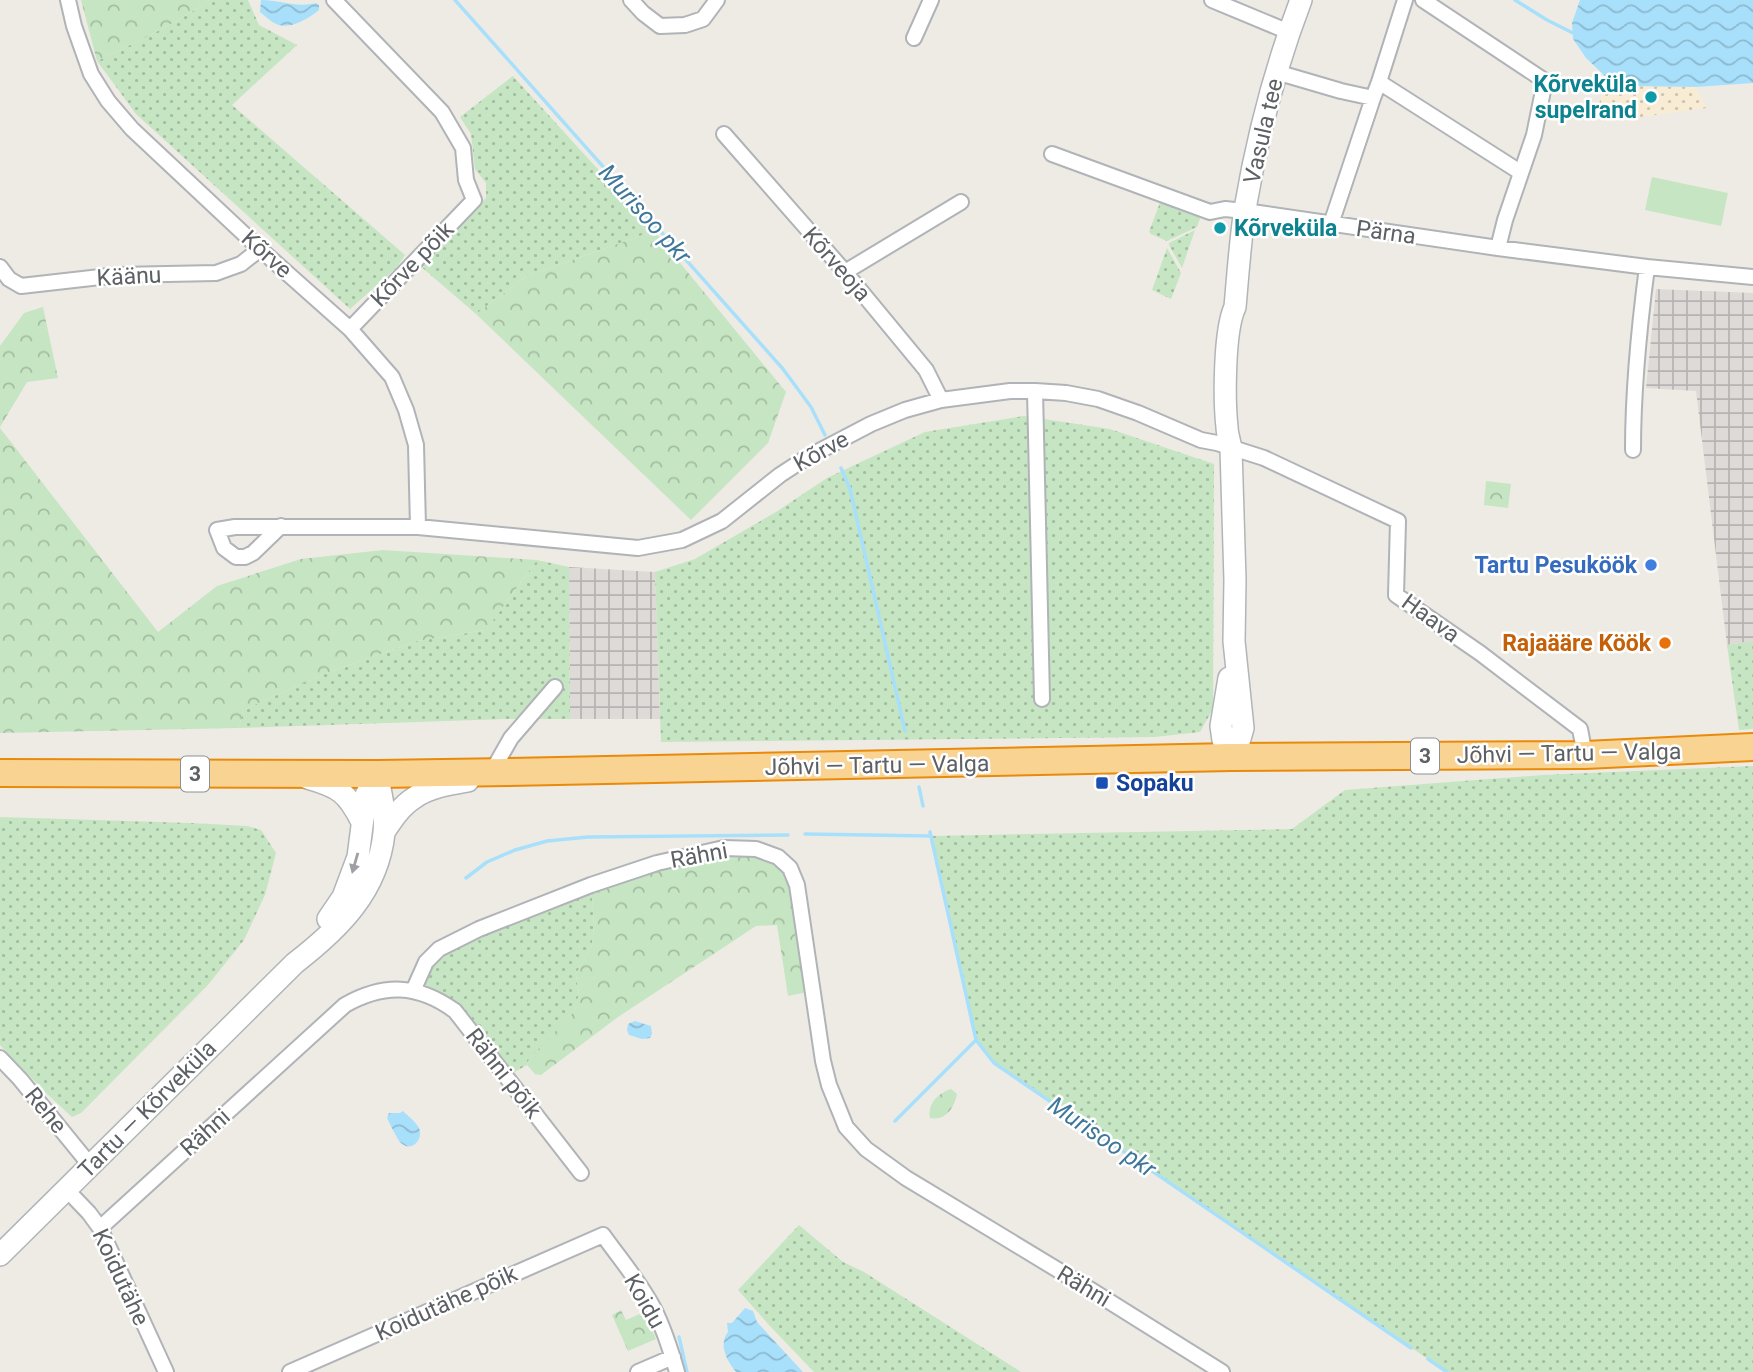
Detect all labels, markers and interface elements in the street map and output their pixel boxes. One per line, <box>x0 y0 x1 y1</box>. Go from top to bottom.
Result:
place label: Kõrveküla supelrand <box>1534 71 1637 124</box>
street label: Vasula tee <box>1238 76 1289 186</box>
marker: Kõrveküla supelrand <box>1643 89 1659 105</box>
water label: Murisoo pkr <box>593 159 698 270</box>
place label: Kõrveküla <box>1234 215 1337 242</box>
street label: Pärna <box>1354 215 1417 250</box>
street label: Kõrve põik <box>365 216 460 312</box>
marker: Kõrveküla <box>1212 220 1228 236</box>
street label: Kõrveoja <box>797 222 876 307</box>
street label: Kõrve <box>236 225 297 284</box>
street label: Käänu <box>96 261 162 292</box>
street label: Kõrve <box>789 425 853 477</box>
place label: Tartu Pesuköök <box>1474 552 1638 579</box>
marker: Tartu Pesuköök <box>1643 557 1659 573</box>
street label: Haava <box>1397 588 1465 648</box>
place label: Rajaääre Köök <box>1502 630 1652 657</box>
marker: Rajaääre Köök <box>1657 635 1673 651</box>
road number: 3 <box>1411 738 1439 774</box>
street label: Jõhvi — Tartu — Valga <box>1456 738 1682 769</box>
street label: Jõhvi — Tartu — Valga <box>764 750 990 781</box>
road number: 3 <box>181 756 209 792</box>
place label: Sopaku <box>1116 770 1194 797</box>
marker: Sopaku <box>1094 775 1110 791</box>
street label: Rähni <box>668 837 730 874</box>
one-way arrow <box>349 853 359 874</box>
street label: Rähni põik <box>460 1023 547 1124</box>
street label: Tartu — Kõrveküla <box>73 1035 222 1184</box>
street label: Rehe <box>19 1082 72 1139</box>
water label: Murisoo pkr <box>1043 1091 1162 1184</box>
street label: Rähni <box>175 1103 236 1162</box>
street label: Koidutähe <box>86 1225 155 1330</box>
street label: Koidutähe põik <box>371 1260 522 1347</box>
street label: Rähni <box>1052 1260 1115 1313</box>
street label: Koidu <box>618 1269 671 1333</box>

